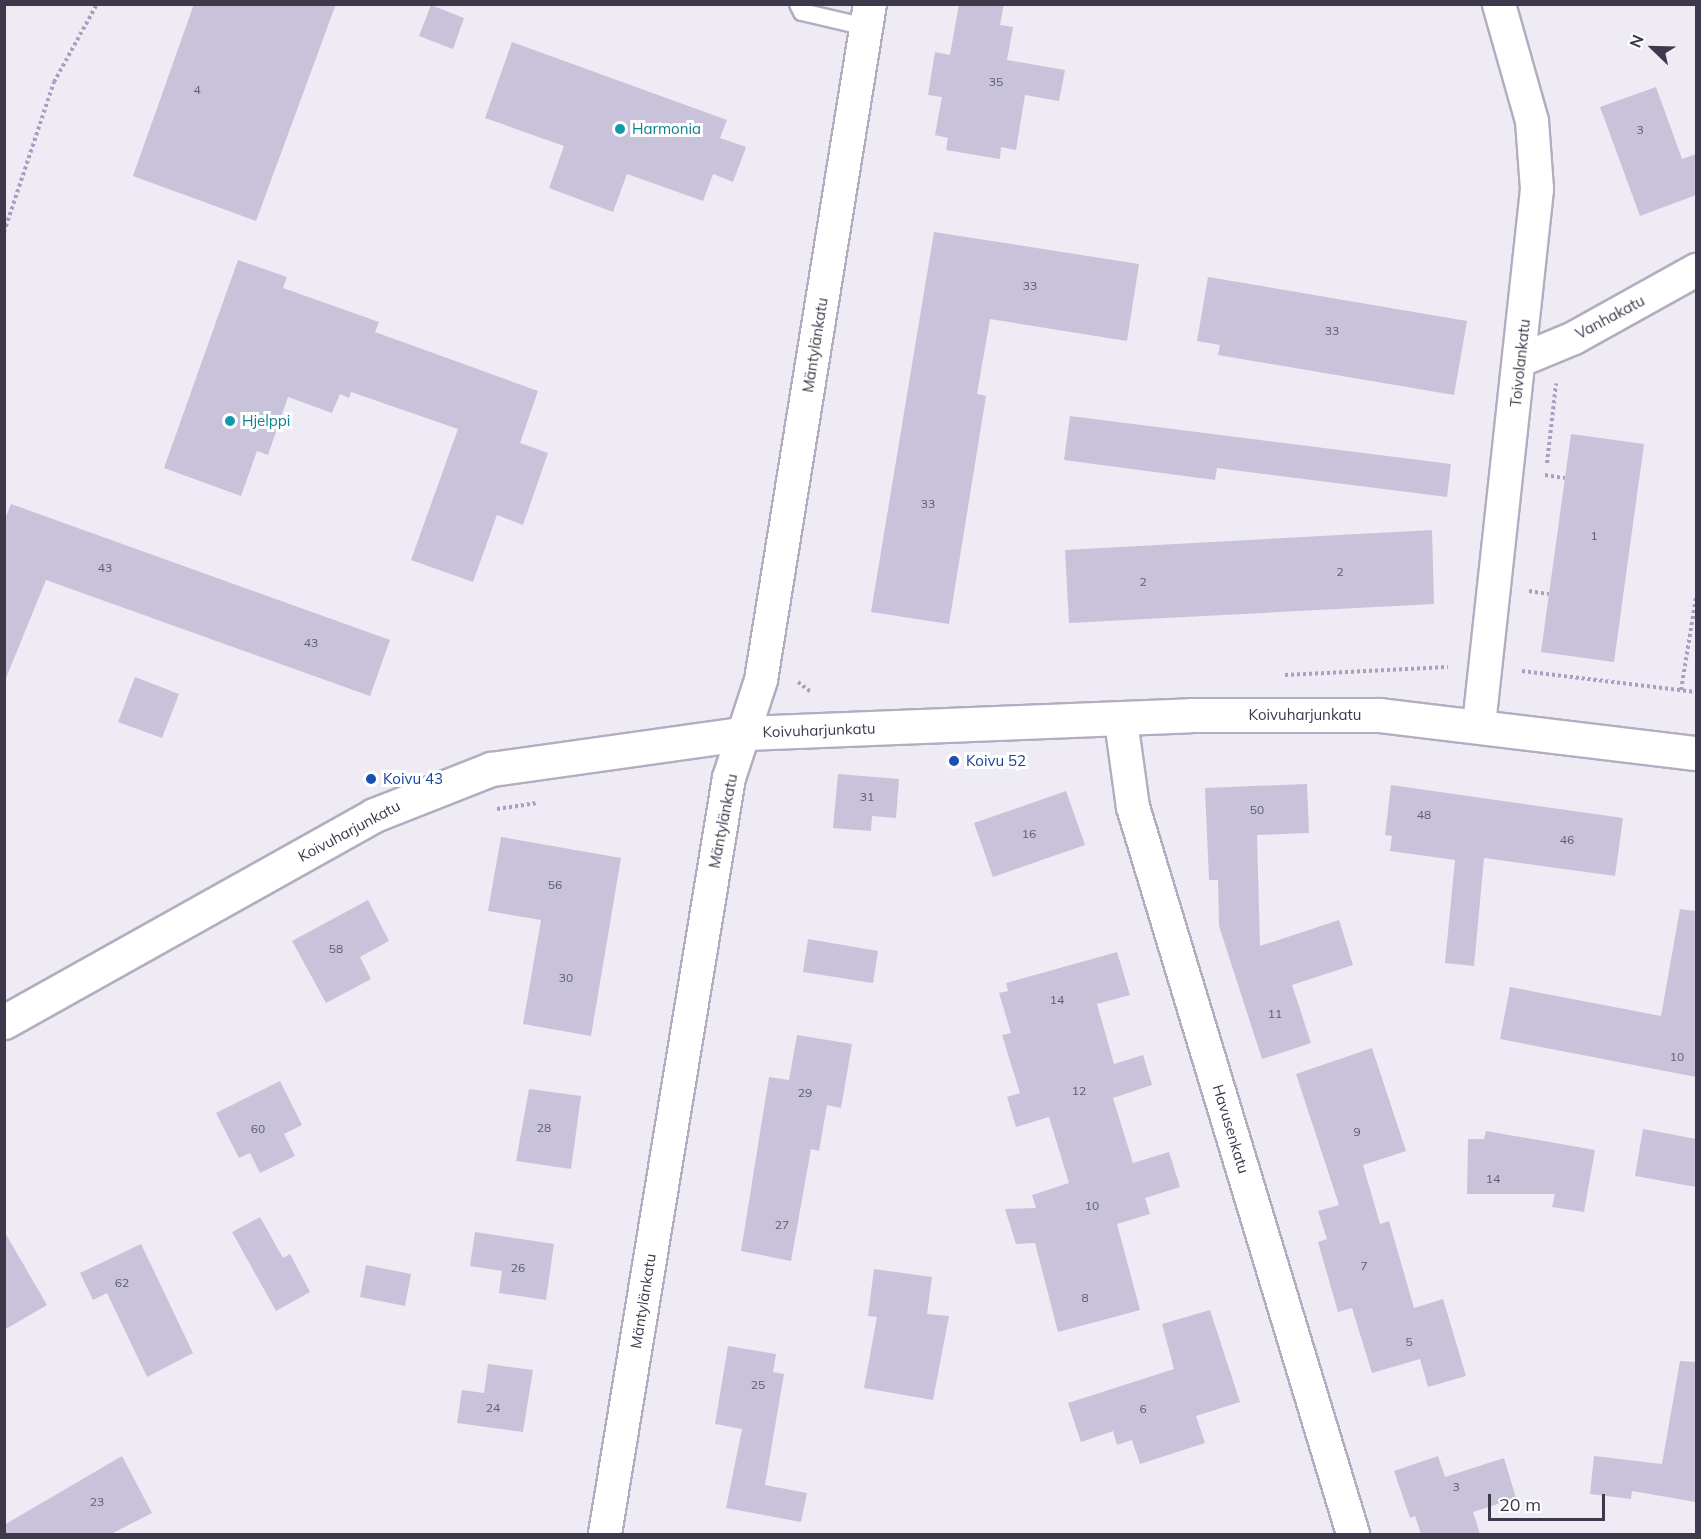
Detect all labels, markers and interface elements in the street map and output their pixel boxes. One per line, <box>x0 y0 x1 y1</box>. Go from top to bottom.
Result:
north arrow <box>1623 18 1683 78</box>
text: N <box>1625 31 1648 50</box>
house number: 35 <box>989 75 1003 89</box>
house number: 4 <box>193 83 201 97</box>
place label: Harmonia <box>632 120 701 138</box>
marker: Harmonia <box>613 122 627 136</box>
house number: 3 <box>1636 123 1644 137</box>
house number: 33 <box>1023 279 1037 293</box>
street label: Vanhakatu <box>1572 291 1648 343</box>
street label: Mäntylänkatu <box>799 296 831 394</box>
street label: Toivolankatu <box>1506 318 1534 408</box>
house number: 33 <box>1325 324 1339 338</box>
place label: Hjelppi <box>242 412 290 430</box>
marker: Hjelppi <box>223 414 237 428</box>
house number: 33 <box>921 497 935 511</box>
house number: 1 <box>1590 529 1598 543</box>
house number: 43 <box>98 561 112 575</box>
house number: 2 <box>1336 565 1344 579</box>
house number: 2 <box>1139 575 1147 589</box>
house number: 43 <box>304 636 318 650</box>
street label: Koivuharjunkatu <box>1249 706 1361 724</box>
street label: Koivuharjunkatu <box>762 719 876 741</box>
place label: Koivu 52 <box>966 752 1026 770</box>
marker: Koivu 52 <box>947 754 961 768</box>
place label: Koivu 43 <box>383 770 443 788</box>
marker: Koivu 43 <box>364 772 378 786</box>
street label: Mäntylänkatu <box>705 772 741 870</box>
house number: 31 <box>860 790 874 804</box>
street label: Koivuharjunkatu <box>295 797 403 865</box>
house number: 50 <box>1250 803 1264 817</box>
house number: 48 <box>1417 808 1431 822</box>
house number: 16 <box>1022 827 1036 841</box>
house number: 46 <box>1560 833 1574 847</box>
house number: 56 <box>548 878 562 892</box>
house number: 58 <box>329 942 343 956</box>
house number: 30 <box>559 971 573 985</box>
house number: 14 <box>1050 993 1064 1007</box>
house number: 11 <box>1268 1007 1282 1021</box>
house number: 10 <box>1670 1050 1684 1064</box>
street label: Havusenkatu <box>1209 1082 1253 1176</box>
house number: 12 <box>1072 1084 1086 1098</box>
house number: 29 <box>798 1086 812 1100</box>
house number: 28 <box>537 1121 551 1135</box>
house number: 60 <box>251 1122 265 1136</box>
house number: 9 <box>1353 1125 1361 1139</box>
house number: 14 <box>1486 1172 1500 1186</box>
house number: 10 <box>1085 1199 1099 1213</box>
house number: 27 <box>775 1218 789 1232</box>
street label: Mäntylänkatu <box>627 1252 659 1350</box>
house number: 7 <box>1360 1259 1368 1273</box>
house number: 26 <box>511 1261 525 1275</box>
house number: 62 <box>115 1276 129 1290</box>
house number: 8 <box>1081 1291 1089 1305</box>
house number: 5 <box>1405 1335 1413 1349</box>
house number: 25 <box>751 1378 765 1392</box>
house number: 24 <box>486 1401 500 1415</box>
house number: 6 <box>1139 1402 1147 1416</box>
house number: 3 <box>1452 1480 1460 1494</box>
scale bar <box>1491 1482 1608 1520</box>
text: 20 m <box>1499 1493 1541 1516</box>
house number: 23 <box>90 1495 104 1509</box>

